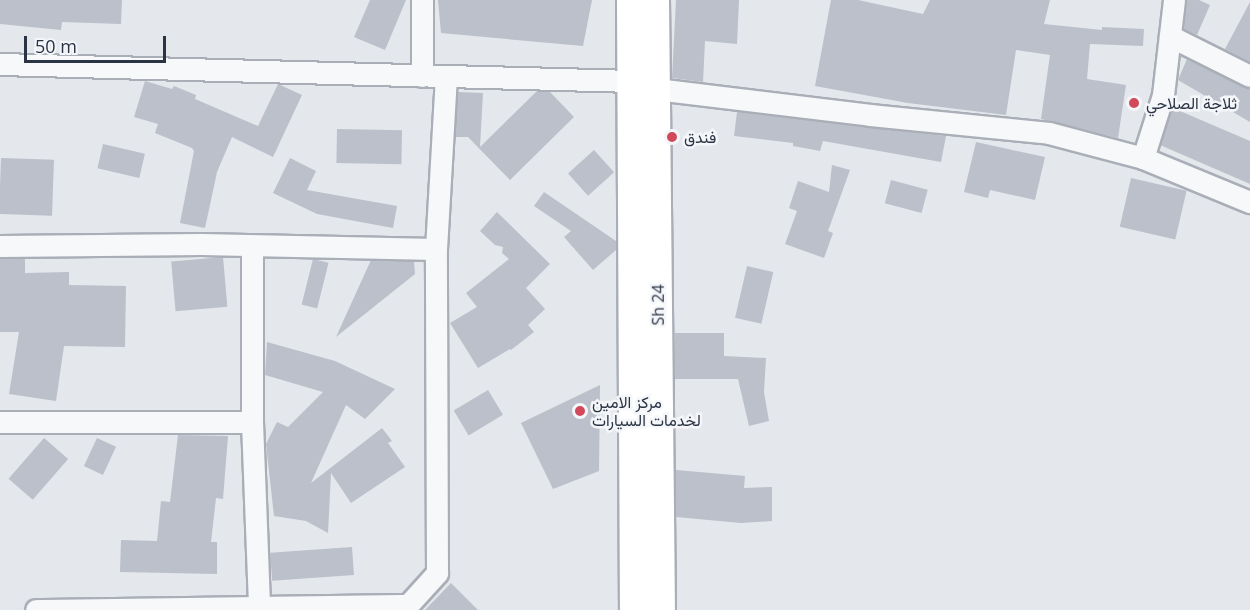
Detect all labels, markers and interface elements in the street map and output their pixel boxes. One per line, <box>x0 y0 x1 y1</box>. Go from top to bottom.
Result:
scale bar <box>27 24 170 62</box>
text: 50 m <box>35 34 77 58</box>
place label: ثلاجة الصلاحي <box>1146 93 1237 113</box>
marker: ثلاجة الصلاحي <box>1127 96 1141 110</box>
place label: فندق <box>684 127 716 147</box>
marker: فندق <box>665 130 679 144</box>
street label: Sh 24 <box>648 284 668 326</box>
place label: مركز الامين لخدمات السيارات <box>592 392 701 430</box>
marker: مركز الامين لخدمات السيارات <box>573 404 587 418</box>

